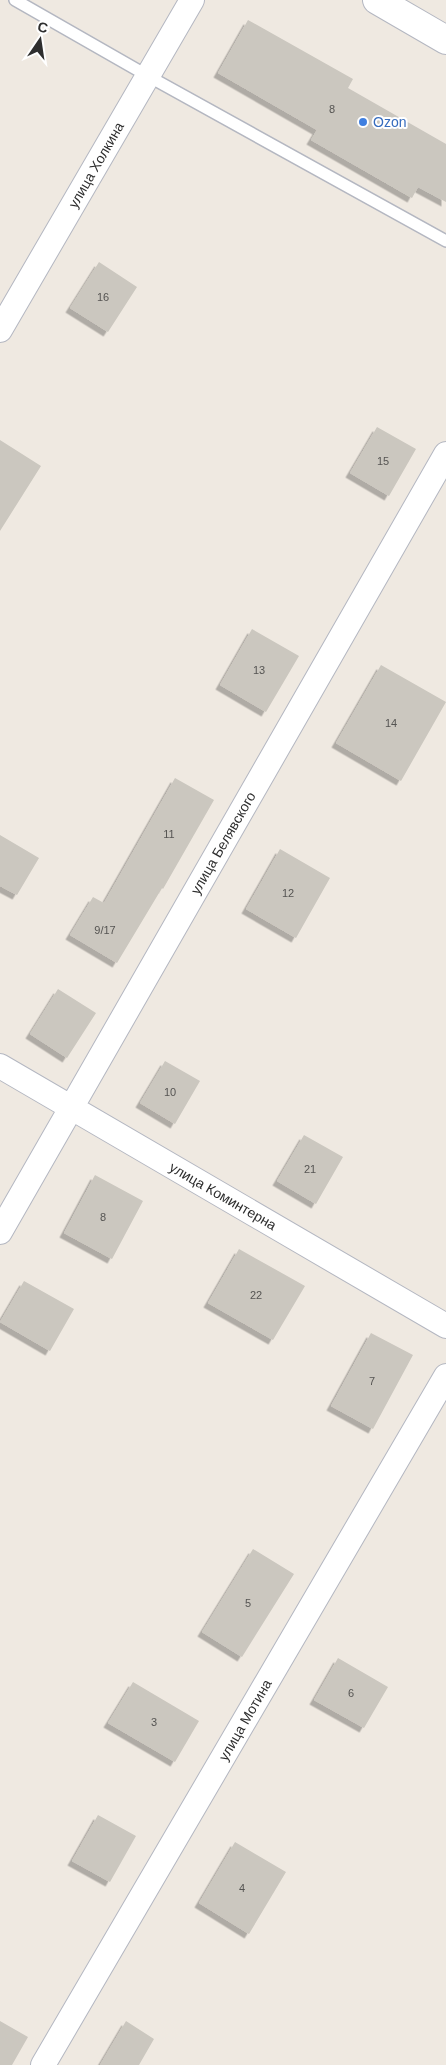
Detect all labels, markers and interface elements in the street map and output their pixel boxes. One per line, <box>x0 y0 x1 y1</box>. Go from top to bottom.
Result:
north arrow <box>15 15 65 65</box>
text: С <box>36 18 50 36</box>
house number: 8 <box>329 103 335 115</box>
place label: Ozon <box>373 114 406 130</box>
marker: Ozon <box>357 116 369 128</box>
street label: улица Холкина <box>65 119 127 211</box>
house number: 16 <box>97 291 109 303</box>
house number: 15 <box>377 455 389 467</box>
house number: 13 <box>253 664 265 676</box>
house number: 14 <box>385 717 397 729</box>
street label: улица Белявского <box>187 789 259 897</box>
house number: 11 <box>163 828 175 840</box>
house number: 12 <box>282 887 294 899</box>
house number: 9/17 <box>94 924 116 936</box>
house number: 10 <box>164 1086 176 1098</box>
street label: улица Коминтерна <box>167 1159 280 1233</box>
house number: 21 <box>304 1163 316 1175</box>
house number: 8 <box>100 1211 106 1223</box>
house number: 22 <box>250 1289 262 1301</box>
house number: 7 <box>369 1375 375 1387</box>
house number: 5 <box>245 1597 251 1609</box>
street label: улица Мотина <box>215 1676 275 1764</box>
house number: 6 <box>348 1687 354 1699</box>
house number: 3 <box>151 1716 157 1728</box>
house number: 4 <box>239 1882 245 1894</box>

